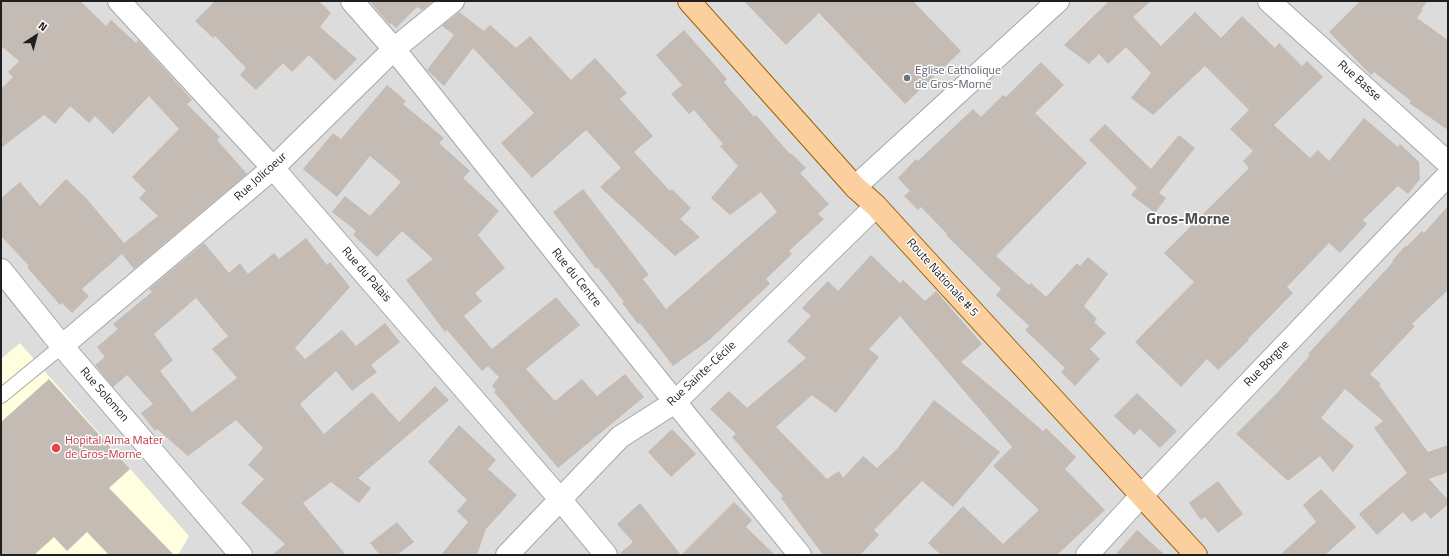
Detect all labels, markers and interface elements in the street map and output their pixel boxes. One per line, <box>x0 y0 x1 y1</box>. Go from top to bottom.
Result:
north arrow <box>16 16 56 56</box>
text: N <box>35 18 51 35</box>
street label: Rue Basse <box>1334 58 1384 104</box>
place label: Eglise Catholique de Gros-Morne <box>915 64 1001 92</box>
marker: Eglise Catholique de Gros-Morne <box>902 73 912 83</box>
street label: Rue Jolicoeur <box>232 150 290 204</box>
district label: Gros-Morne <box>1146 210 1230 230</box>
street label: Route Nationale # 5 <box>903 236 981 320</box>
street label: Rue du Palais <box>338 245 394 305</box>
street label: Rue du Centre <box>548 246 604 310</box>
street label: Rue Sainte-Cécile <box>665 338 739 410</box>
street label: Rue Borgne <box>1241 338 1293 390</box>
street label: Rue Solomon <box>77 365 131 425</box>
place label: Hopital Alma Mater de Gros-Morne <box>65 434 163 462</box>
marker: Hopital Alma Mater de Gros-Morne <box>50 442 62 454</box>

